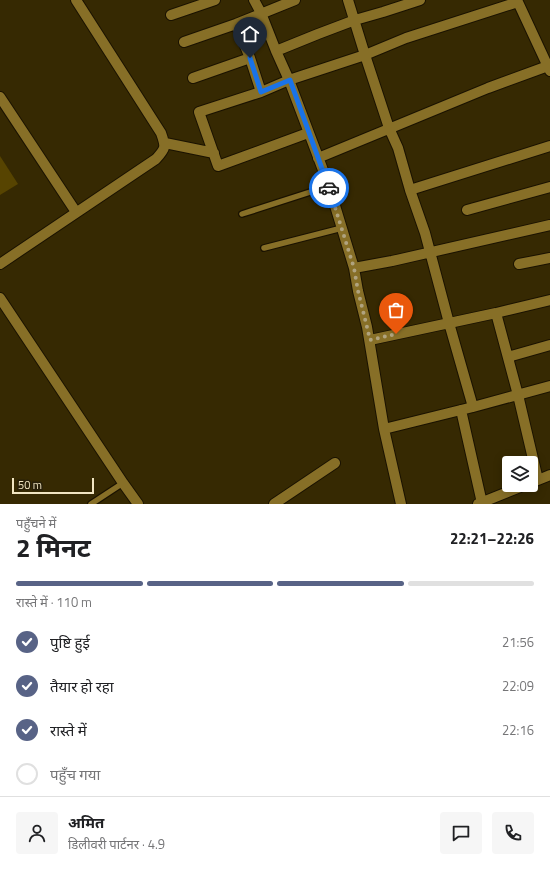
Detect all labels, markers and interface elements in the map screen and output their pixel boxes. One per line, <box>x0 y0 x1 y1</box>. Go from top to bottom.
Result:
pin <box>233 17 267 58</box>
icon: home <box>239 23 261 45</box>
courier <box>309 168 349 208</box>
icon: car <box>318 177 340 199</box>
pin <box>379 293 413 334</box>
icon: bag <box>385 299 407 321</box>
map controls <box>502 456 538 492</box>
button: layers <box>502 456 538 492</box>
scale bar <box>12 476 94 495</box>
text: 50 m <box>18 477 42 493</box>
text: पहुँचने में <box>16 513 56 533</box>
text: 22:21–22:26 <box>450 527 534 550</box>
text: 2 मिनट <box>16 528 91 567</box>
text: रास्ते में · 110 m <box>16 592 92 612</box>
icon: check <box>16 631 38 653</box>
text: पुष्टि हुई <box>50 631 90 654</box>
text: 21:56 <box>502 632 534 652</box>
icon: check <box>16 675 38 697</box>
text: तैयार हो रहा <box>50 675 114 698</box>
text: 22:09 <box>502 676 534 696</box>
icon: check <box>16 719 38 741</box>
text: रास्ते में <box>50 719 87 742</box>
text: 22:16 <box>502 720 534 740</box>
text: पहुँच गया <box>50 763 100 786</box>
text: अमित <box>68 811 104 834</box>
button: person <box>16 812 58 854</box>
button: chat <box>440 812 482 854</box>
button: phone <box>492 812 534 854</box>
text: डिलीवरी पार्टनर · 4.9 <box>68 834 165 854</box>

